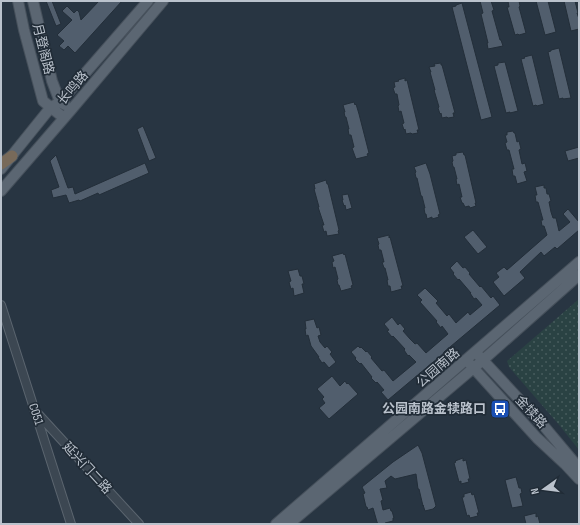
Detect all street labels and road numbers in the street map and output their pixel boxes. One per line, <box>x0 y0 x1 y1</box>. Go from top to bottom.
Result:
street label: 月登阁路 <box>29 22 57 76</box>
street label: 长鸣路 <box>54 68 92 108</box>
street label: 公园南路 <box>413 345 463 391</box>
street label: 金犊路 <box>512 392 550 432</box>
street label: C051 <box>25 401 47 427</box>
street label: 延兴门二路 <box>59 439 115 497</box>

